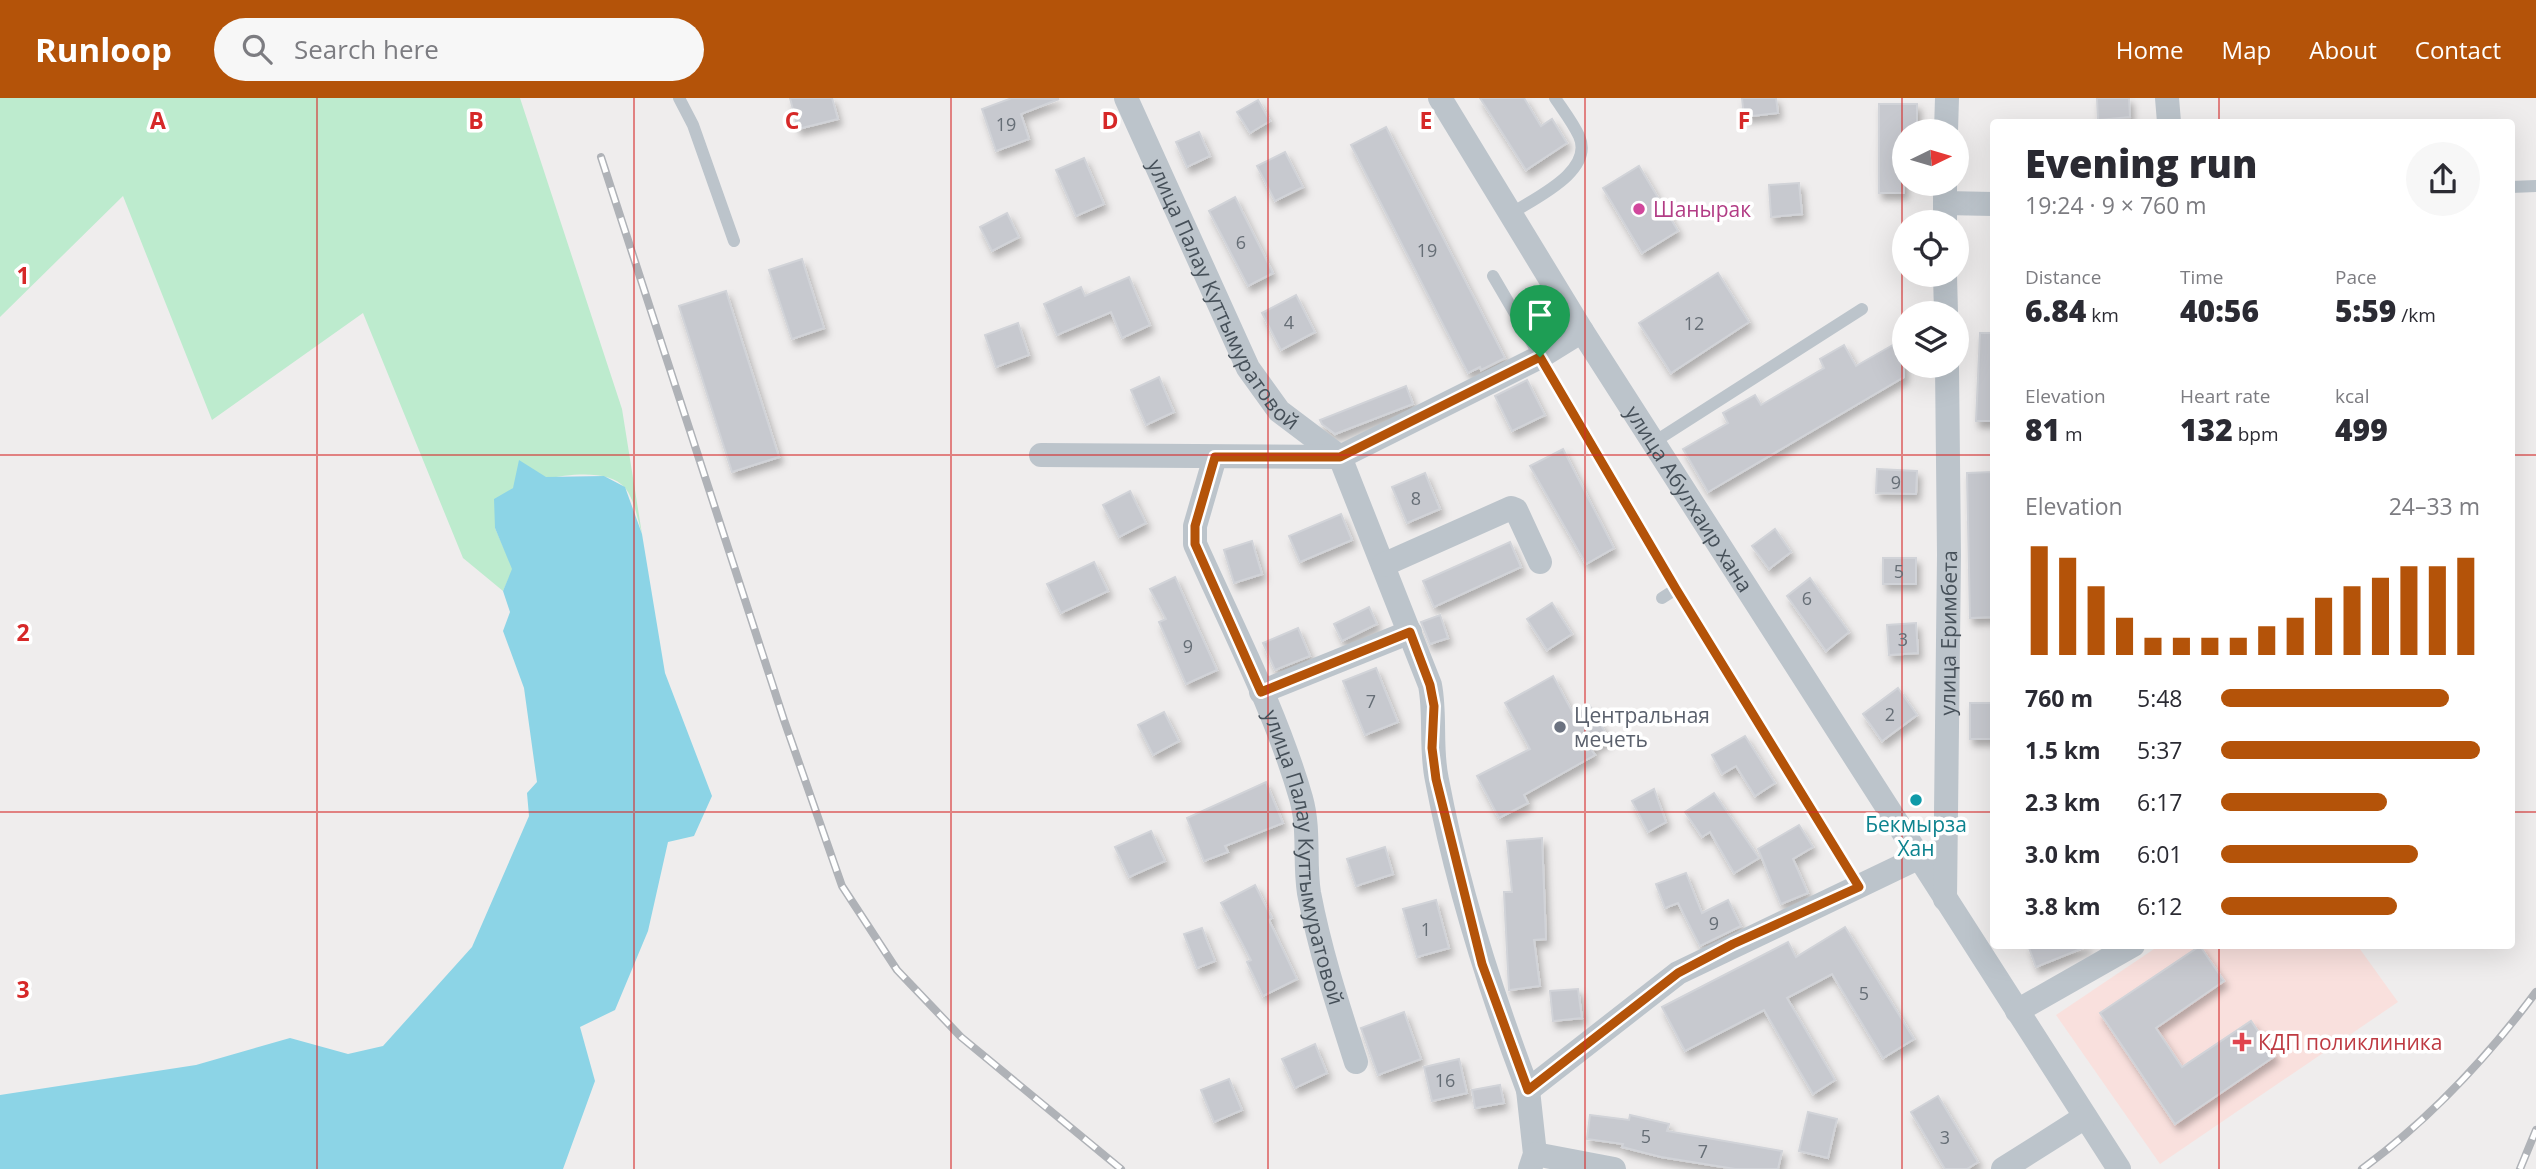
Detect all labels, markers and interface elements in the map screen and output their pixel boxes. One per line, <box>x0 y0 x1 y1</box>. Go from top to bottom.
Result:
search box <box>214 18 704 81</box>
text: Runloop <box>35 27 172 72</box>
icon: search <box>238 30 276 68</box>
text: Search here <box>294 31 439 67</box>
text: Home <box>2116 33 2184 66</box>
text: Map <box>2222 33 2271 66</box>
text: About <box>2309 33 2377 66</box>
text: Contact <box>2415 33 2501 66</box>
text: A <box>150 104 166 136</box>
text: B <box>468 104 484 136</box>
text: C <box>785 104 799 136</box>
text: D <box>1101 104 1119 136</box>
text: E <box>1420 104 1432 136</box>
text: F <box>1738 104 1750 136</box>
house number: 19 <box>996 112 1016 136</box>
north arrow <box>1892 119 1969 196</box>
map controls <box>1892 119 1969 378</box>
text: Evening run <box>2025 137 2257 189</box>
button: share <box>2406 142 2480 216</box>
street label: улица Палау Куттымуратовой <box>1141 155 1305 436</box>
text: 19:24 · 9 × 760 m <box>2025 189 2207 221</box>
place label: Шанырак <box>1653 195 1751 223</box>
marker: Шанырак <box>1631 201 1647 217</box>
button: locate <box>1892 210 1969 287</box>
house number: 6 <box>1236 230 1246 254</box>
house number: 19 <box>1417 238 1437 262</box>
text: 1 <box>16 259 30 291</box>
text: Distance <box>2025 264 2101 290</box>
text: Time <box>2180 264 2224 290</box>
text: Pace <box>2335 264 2377 290</box>
pin <box>1510 285 1570 357</box>
text: 6.84 <box>2025 290 2086 331</box>
text: 40:56 <box>2180 290 2259 331</box>
text: 5:59 <box>2335 290 2396 331</box>
icon: arrive <box>1521 296 1559 334</box>
button: layers <box>1892 301 1969 378</box>
text: km <box>2086 302 2119 328</box>
text: /km <box>2396 302 2436 328</box>
house number: 4 <box>1284 310 1294 334</box>
house number: 12 <box>1684 311 1704 335</box>
text: Elevation <box>2025 383 2106 409</box>
text: Heart rate <box>2180 383 2270 409</box>
text: kcal <box>2335 383 2369 409</box>
street label: улица Абулхаир хана <box>1619 400 1760 597</box>
text: 81 <box>2025 409 2060 450</box>
text: 132 <box>2180 409 2233 450</box>
text: 499 <box>2335 409 2388 450</box>
text: m <box>2060 421 2083 447</box>
text: bpm <box>2233 421 2279 447</box>
house number: 9 <box>1891 470 1901 494</box>
house number: 8 <box>1411 486 1421 510</box>
text: Elevation <box>2025 490 2123 522</box>
text: 24–33 m <box>2389 490 2480 522</box>
street label: улица Еримбета <box>1933 550 1963 716</box>
house number: 5 <box>1894 559 1904 583</box>
house number: 6 <box>1802 586 1812 610</box>
text: 2 <box>16 616 30 648</box>
house number: 3 <box>1898 627 1908 651</box>
house number: 9 <box>1183 634 1193 658</box>
text: 760 m <box>2025 682 2093 714</box>
text: 5:48 <box>2137 682 2183 714</box>
house number: 7 <box>1366 689 1376 713</box>
place label: Центральная мечеть <box>1574 701 1710 753</box>
house number: 2 <box>1885 702 1895 726</box>
street label: улица Палау Куттымуратовой <box>1257 705 1351 1008</box>
marker: Центральная мечеть <box>1552 719 1568 735</box>
text: 1.5 km <box>2025 734 2101 766</box>
text: 5:37 <box>2137 734 2183 766</box>
text: 2.3 km <box>2025 786 2101 818</box>
text: 6:17 <box>2137 786 2183 818</box>
marker: Бекмырза Хан <box>1908 792 1924 808</box>
place label: Бекмырза Хан <box>1865 810 1967 862</box>
text: 3.0 km <box>2025 838 2101 870</box>
text: 6:01 <box>2137 838 2183 870</box>
text: 3.8 km <box>2025 890 2101 922</box>
text: 6:12 <box>2137 890 2183 922</box>
house number: 9 <box>1709 911 1719 935</box>
house number: 1 <box>1421 917 1431 941</box>
text: 3 <box>16 973 30 1005</box>
house number: 5 <box>1859 981 1869 1005</box>
place label: КДП поликлиника <box>2258 1028 2442 1056</box>
marker: КДП поликлиника <box>2232 1032 2252 1052</box>
house number: 16 <box>1435 1068 1455 1092</box>
house number: 5 <box>1641 1124 1651 1148</box>
house number: 3 <box>1940 1125 1950 1149</box>
house number: 7 <box>1698 1139 1708 1163</box>

